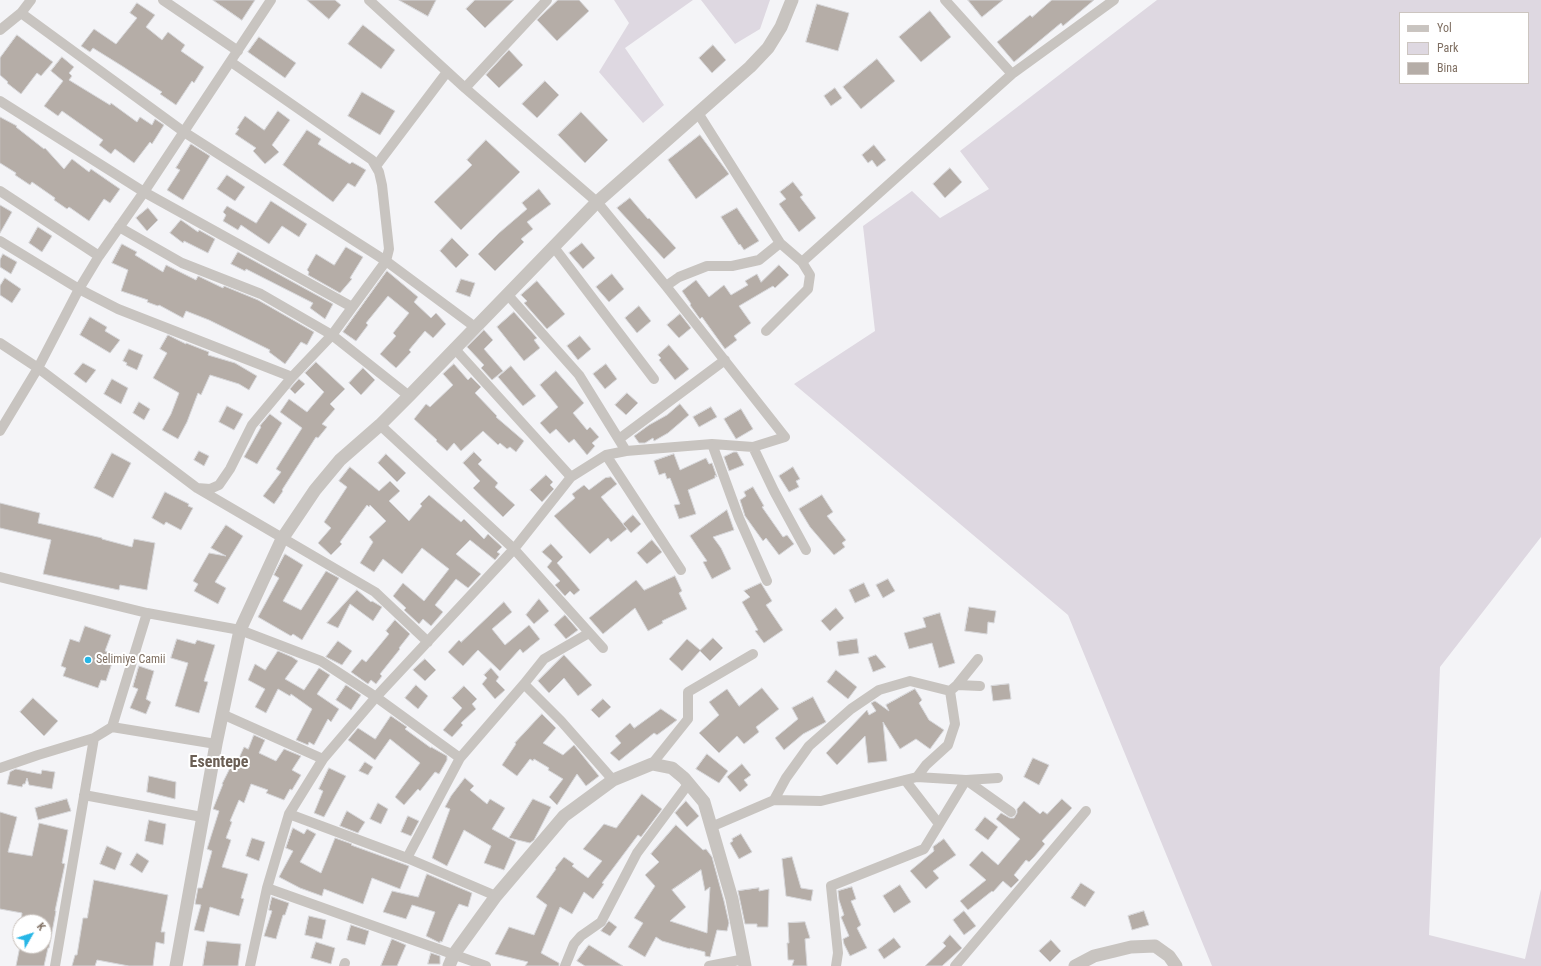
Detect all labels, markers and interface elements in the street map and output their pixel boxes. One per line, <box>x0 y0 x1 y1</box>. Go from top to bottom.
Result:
legend <box>1399 12 1529 84</box>
text: Yol <box>1437 21 1452 35</box>
text: Park <box>1437 41 1458 55</box>
text: Bina <box>1437 61 1458 75</box>
place label: Selimiye Camii <box>96 653 166 667</box>
marker: Selimiye Camii <box>83 655 93 665</box>
district label: Esentepe <box>190 753 248 773</box>
north arrow <box>12 914 52 954</box>
text: K <box>34 920 48 933</box>

